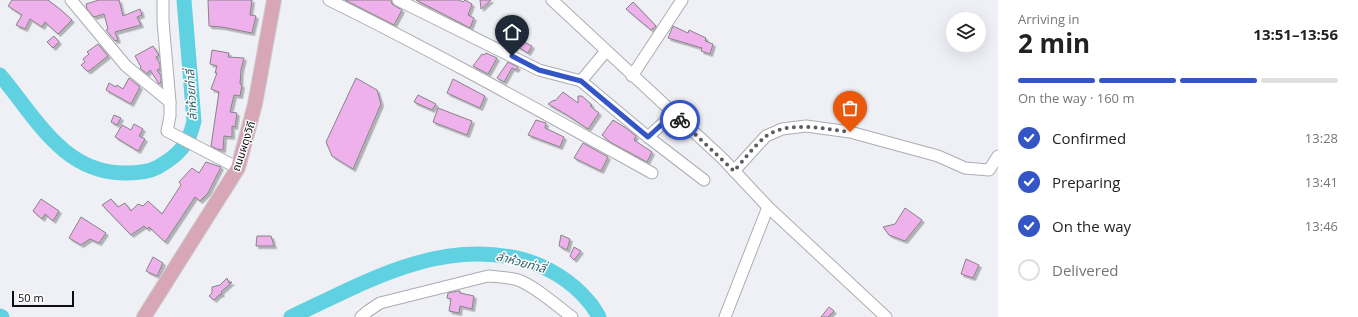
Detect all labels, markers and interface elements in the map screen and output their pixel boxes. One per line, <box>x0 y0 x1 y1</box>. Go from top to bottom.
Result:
text: Arriving in <box>1018 10 1080 28</box>
map controls <box>946 12 986 52</box>
button: layers <box>946 12 986 52</box>
pin <box>495 15 529 56</box>
icon: home <box>501 21 523 43</box>
text: 13:51–13:56 <box>1253 24 1338 44</box>
text: 2 min <box>1018 25 1090 61</box>
water label: ลำห้วยท่าลี่ <box>181 67 201 121</box>
text: On the way · 160 m <box>1018 89 1134 107</box>
pin <box>833 91 867 132</box>
icon: bag <box>839 97 861 119</box>
courier <box>660 100 700 140</box>
icon: bike <box>669 109 691 131</box>
street label: ถนนผดุงวิถี <box>228 119 258 173</box>
icon: check <box>1018 127 1040 149</box>
text: Confirmed <box>1052 128 1126 148</box>
text: 13:28 <box>1305 129 1338 147</box>
icon: check <box>1018 171 1040 193</box>
text: Preparing <box>1052 172 1120 192</box>
text: 13:41 <box>1305 173 1338 191</box>
icon: check <box>1018 215 1040 237</box>
text: On the way <box>1052 216 1131 236</box>
text: 13:46 <box>1305 217 1338 235</box>
water label: ลำห้วยท่าลี่ <box>494 247 550 277</box>
text: Delivered <box>1052 260 1119 280</box>
scale bar <box>12 289 74 308</box>
text: 50 m <box>18 290 44 305</box>

